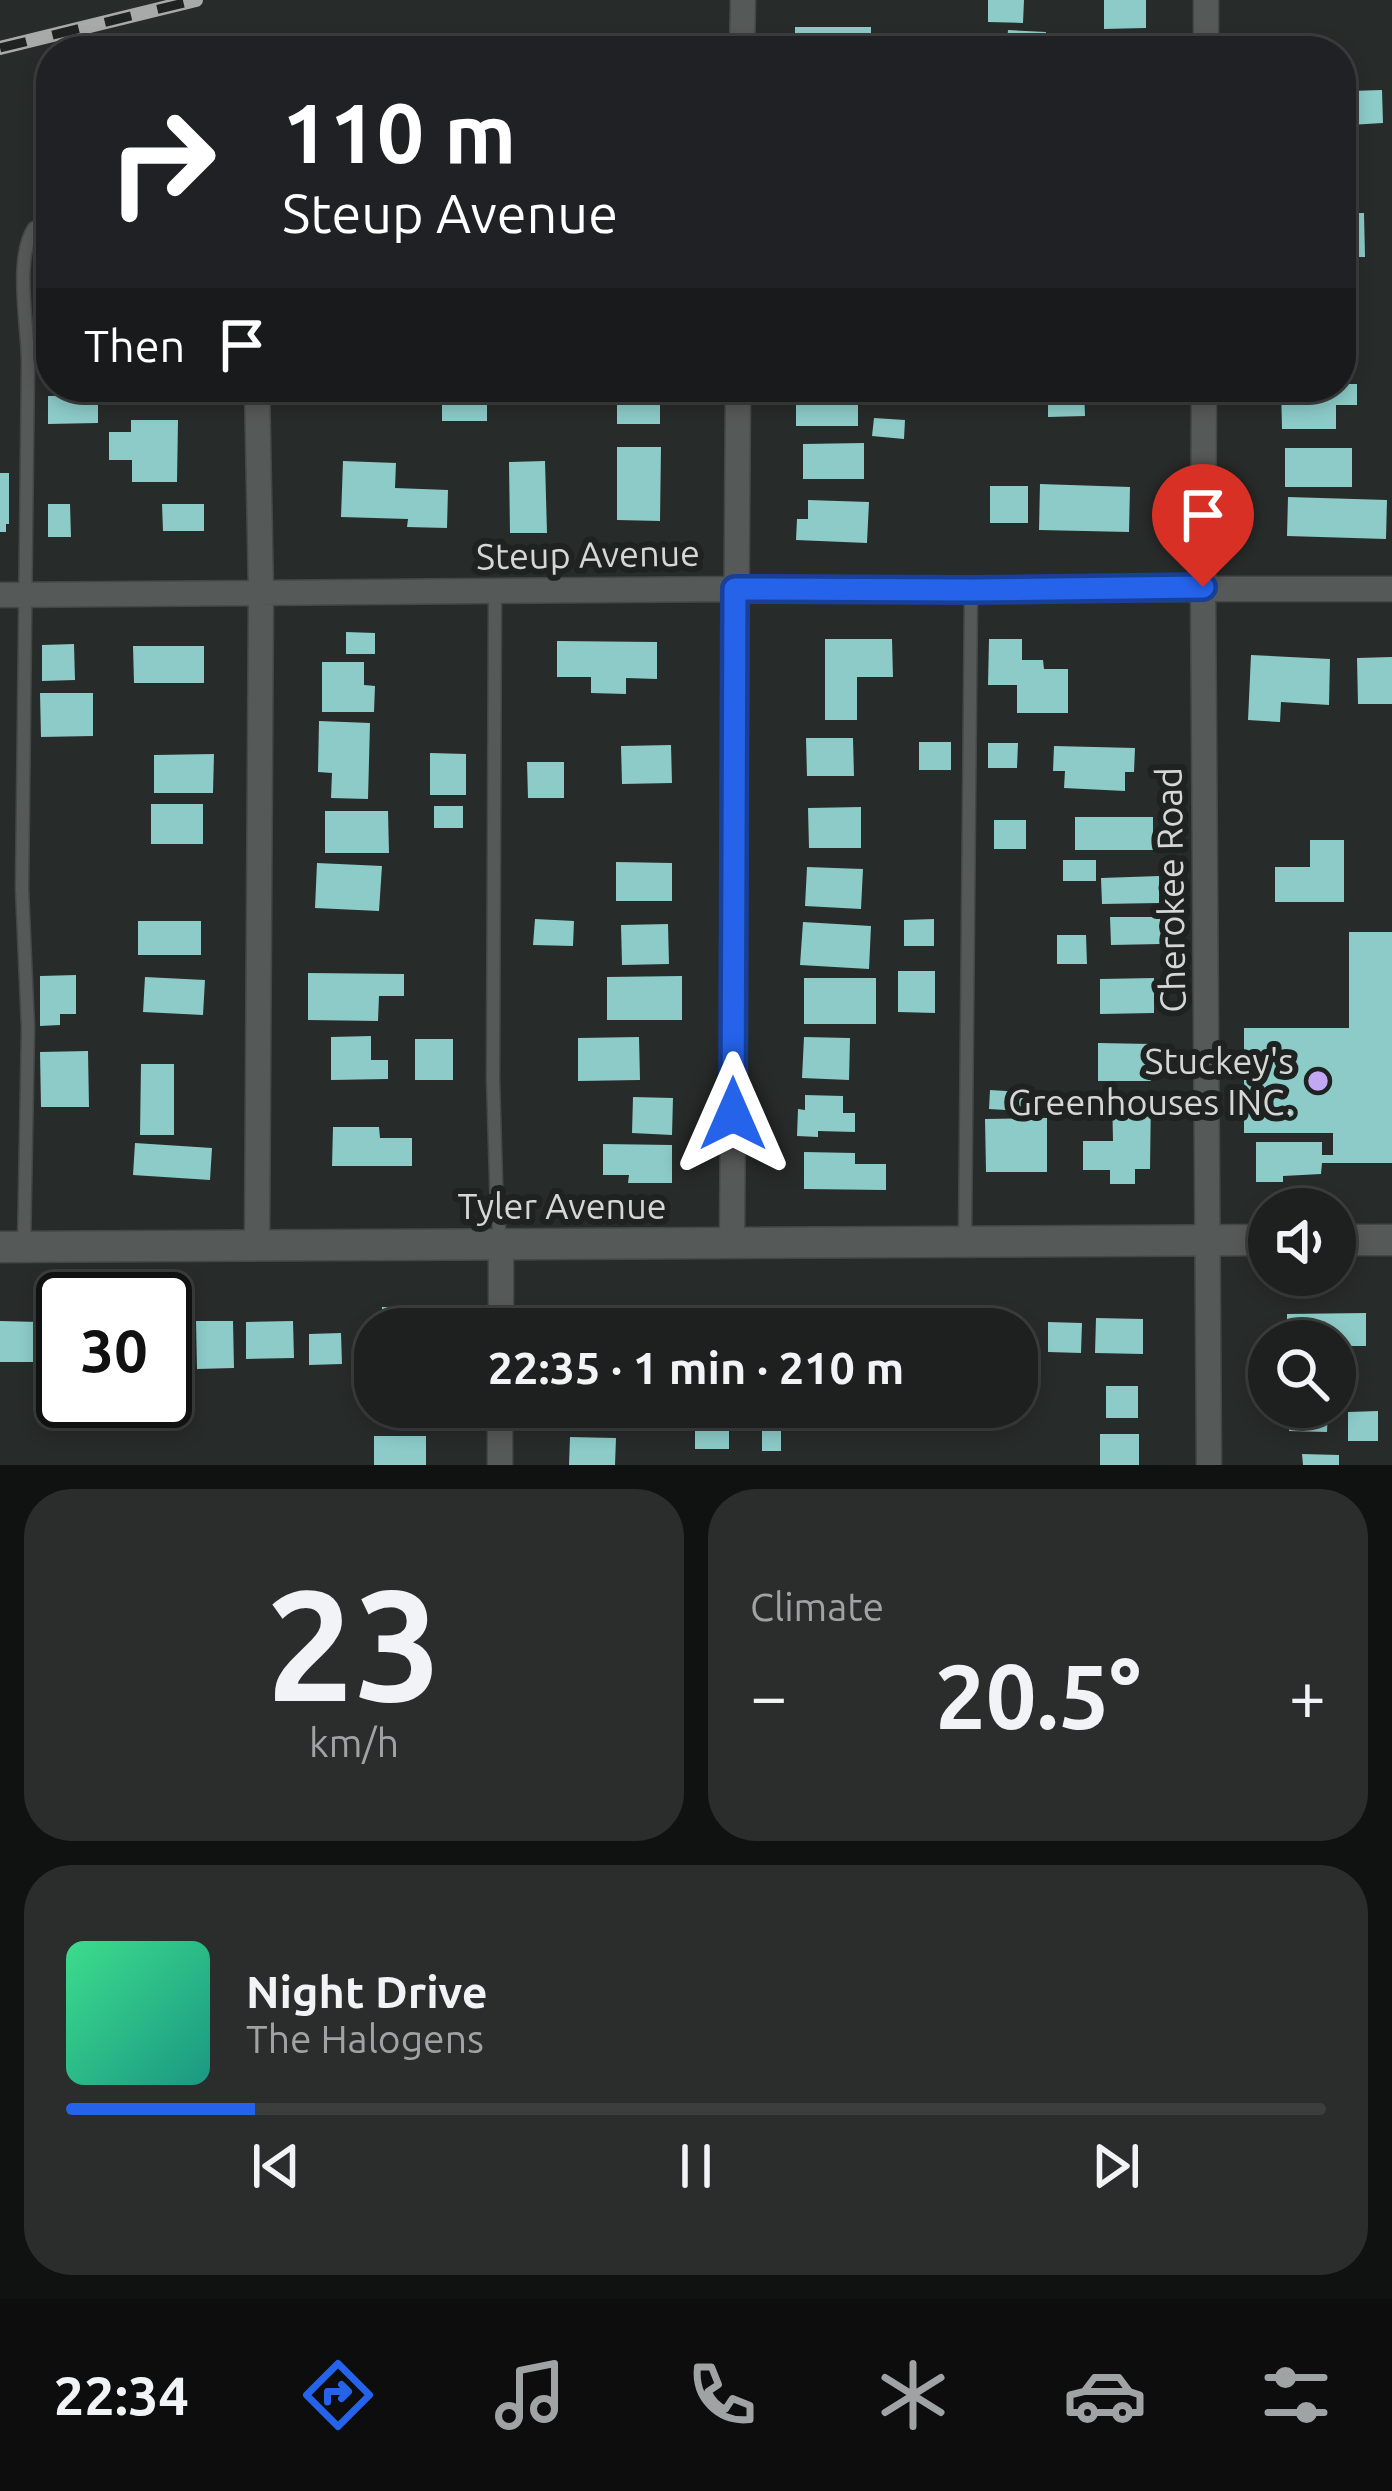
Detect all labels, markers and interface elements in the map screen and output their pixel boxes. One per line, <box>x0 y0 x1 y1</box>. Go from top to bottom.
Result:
icon: right <box>84 84 240 240</box>
text: 110 m <box>282 85 516 179</box>
text: Steup Avenue <box>282 183 618 243</box>
icon: arrive <box>209 312 275 378</box>
text: Then <box>84 320 185 371</box>
pin <box>1152 464 1254 587</box>
icon: arrive <box>1170 482 1236 548</box>
street label: Steup Avenue <box>476 532 700 576</box>
street label: Cherokee Road <box>1147 767 1193 1013</box>
place label: Stuckey's Greenhouses INC. <box>1008 1040 1294 1122</box>
position arrow <box>670 1051 796 1177</box>
marker: Stuckey's Greenhouses INC. <box>1305 1068 1331 1094</box>
street label: Tyler Avenue <box>457 1185 667 1226</box>
map controls <box>1248 1188 1356 1428</box>
button: sound <box>1248 1188 1356 1296</box>
speed limit sign: 30 <box>36 1272 192 1428</box>
button: search <box>1248 1320 1356 1428</box>
text: 22:35 · 1 min · 210 m <box>488 1342 904 1393</box>
text: 23 <box>266 1556 442 1730</box>
text: Climate <box>750 1585 884 1628</box>
text: 20.5° <box>935 1645 1141 1746</box>
text: − <box>750 1658 787 1732</box>
text: + <box>1289 1658 1326 1732</box>
text: km/h <box>309 1721 399 1764</box>
text: Night Drive <box>246 1966 488 2017</box>
text: The Halogens <box>246 2017 484 2060</box>
icon: previous <box>243 2133 309 2199</box>
icon: pause <box>663 2133 729 2199</box>
icon: next <box>1083 2133 1149 2199</box>
icon: directions <box>296 2353 380 2437</box>
icon: music <box>488 2353 572 2437</box>
icon: phone <box>680 2353 764 2437</box>
icon: climate <box>871 2353 955 2437</box>
icon: car <box>1063 2353 1147 2437</box>
icon: filters <box>1254 2353 1338 2437</box>
text: 22:34 <box>54 2365 189 2425</box>

